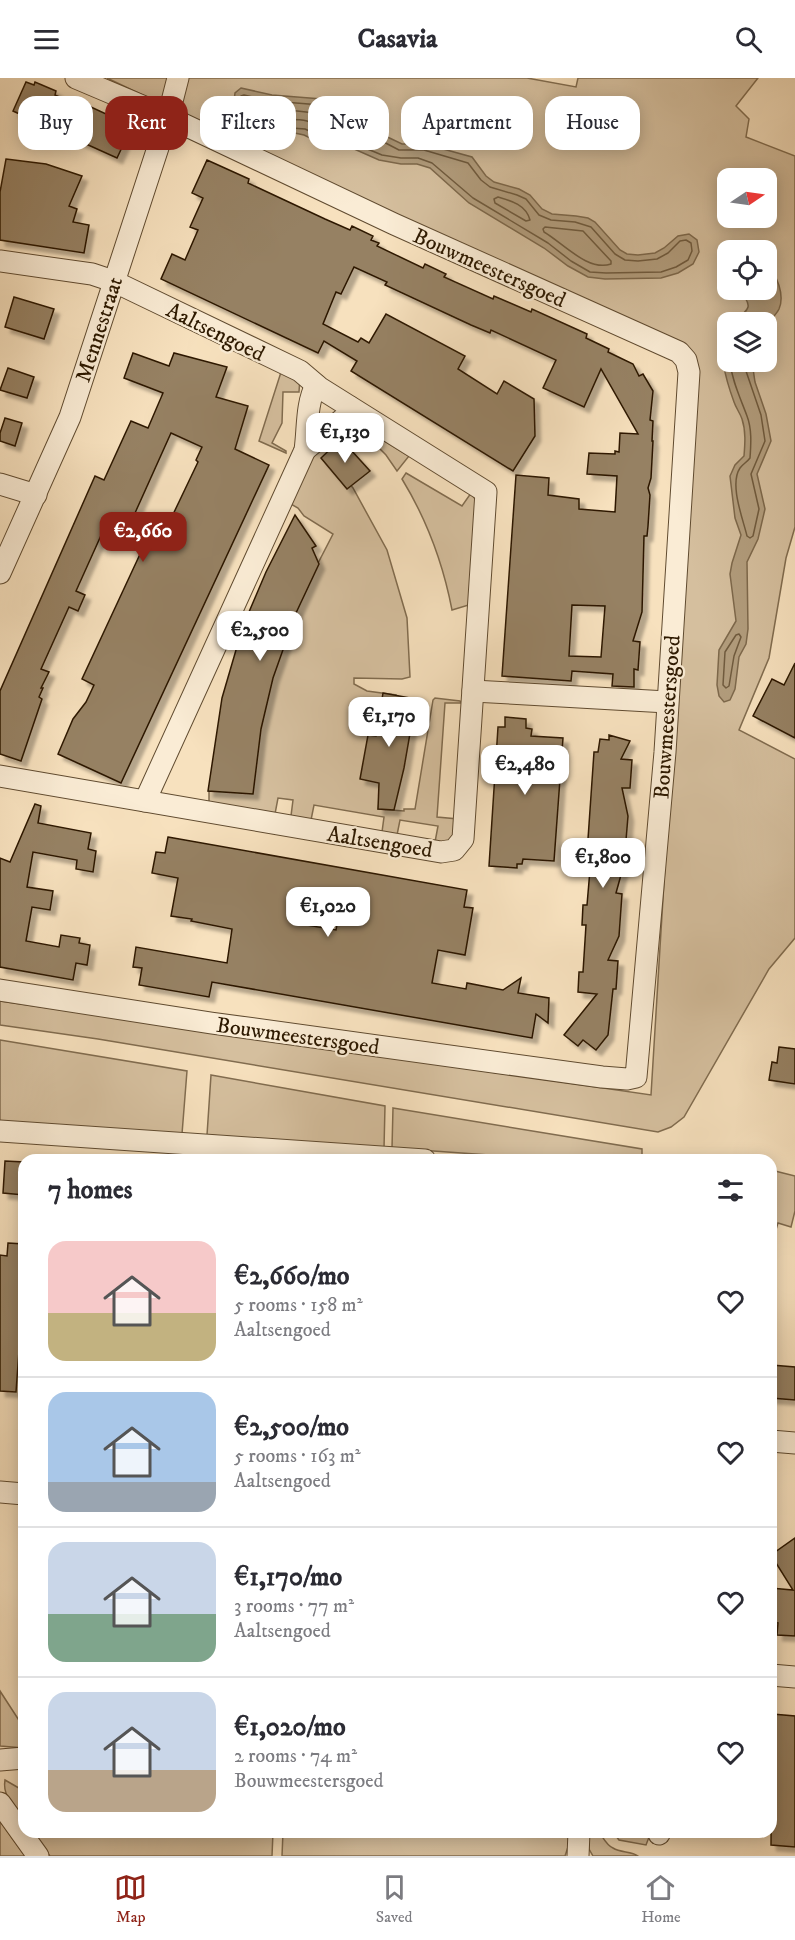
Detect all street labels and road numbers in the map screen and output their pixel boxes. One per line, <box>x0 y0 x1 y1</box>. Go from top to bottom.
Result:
street label: Bouwmeestersgoed <box>409 223 570 314</box>
street label: Mennestraat <box>70 273 129 386</box>
street label: Aaltsengoed <box>162 297 269 368</box>
street label: Bouwmeestersgoed <box>648 634 687 800</box>
street label: Aaltsengoed <box>325 821 434 864</box>
street label: Bouwmeestersgoed <box>214 1012 381 1061</box>

